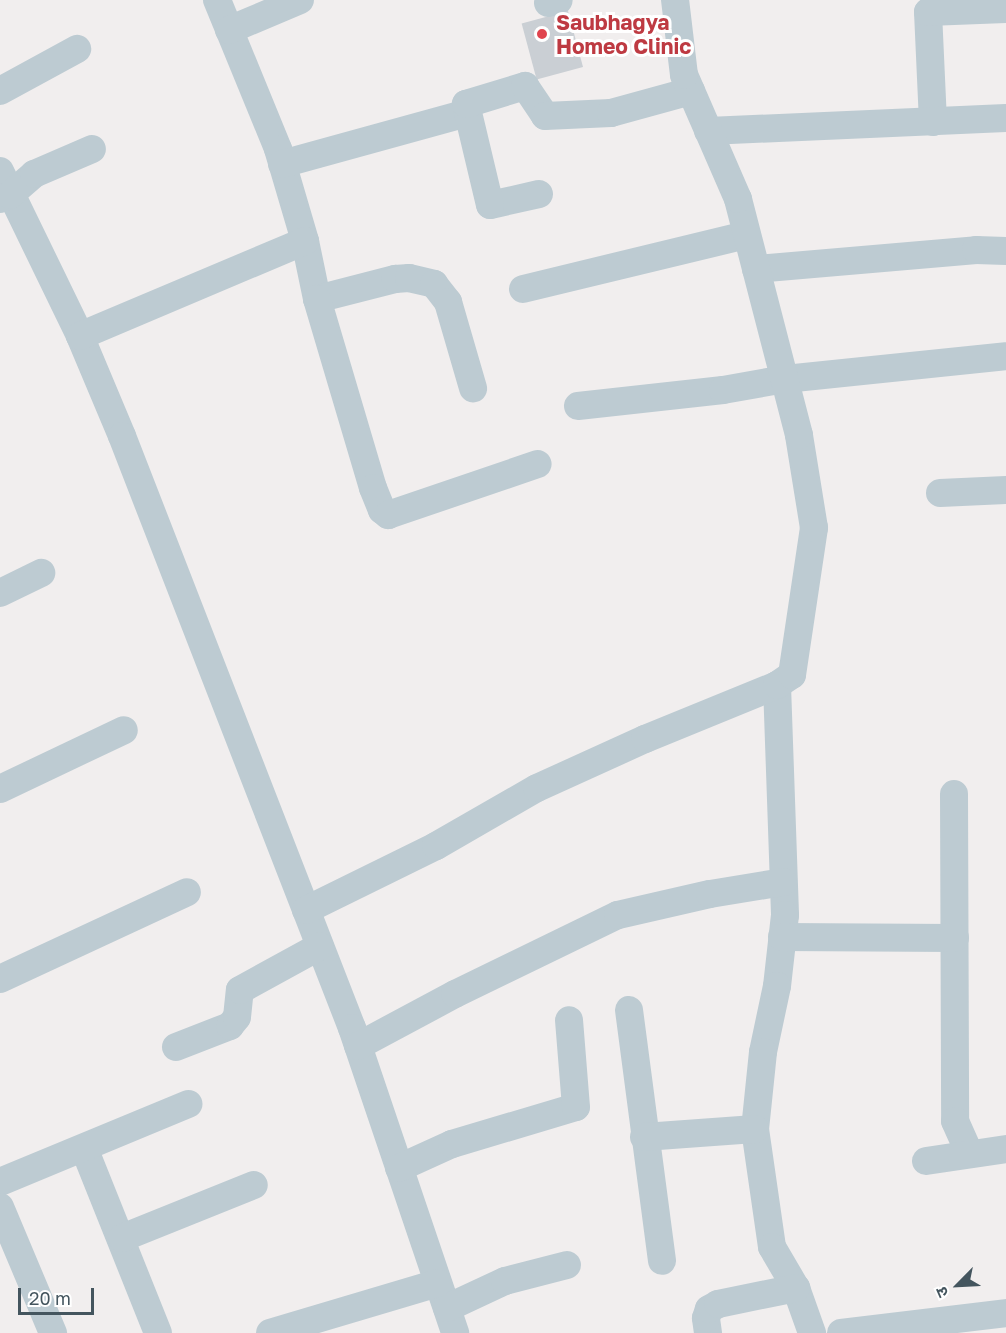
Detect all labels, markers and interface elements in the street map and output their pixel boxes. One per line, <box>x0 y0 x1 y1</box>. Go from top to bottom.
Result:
place label: Saubhagya Homeo Clinic <box>556 9 691 59</box>
marker: Saubhagya Homeo Clinic <box>533 25 551 43</box>
north arrow <box>928 1255 988 1315</box>
scale bar <box>21 1276 98 1314</box>
text: उ <box>931 1284 953 1301</box>
text: 20 m <box>29 1287 71 1309</box>

